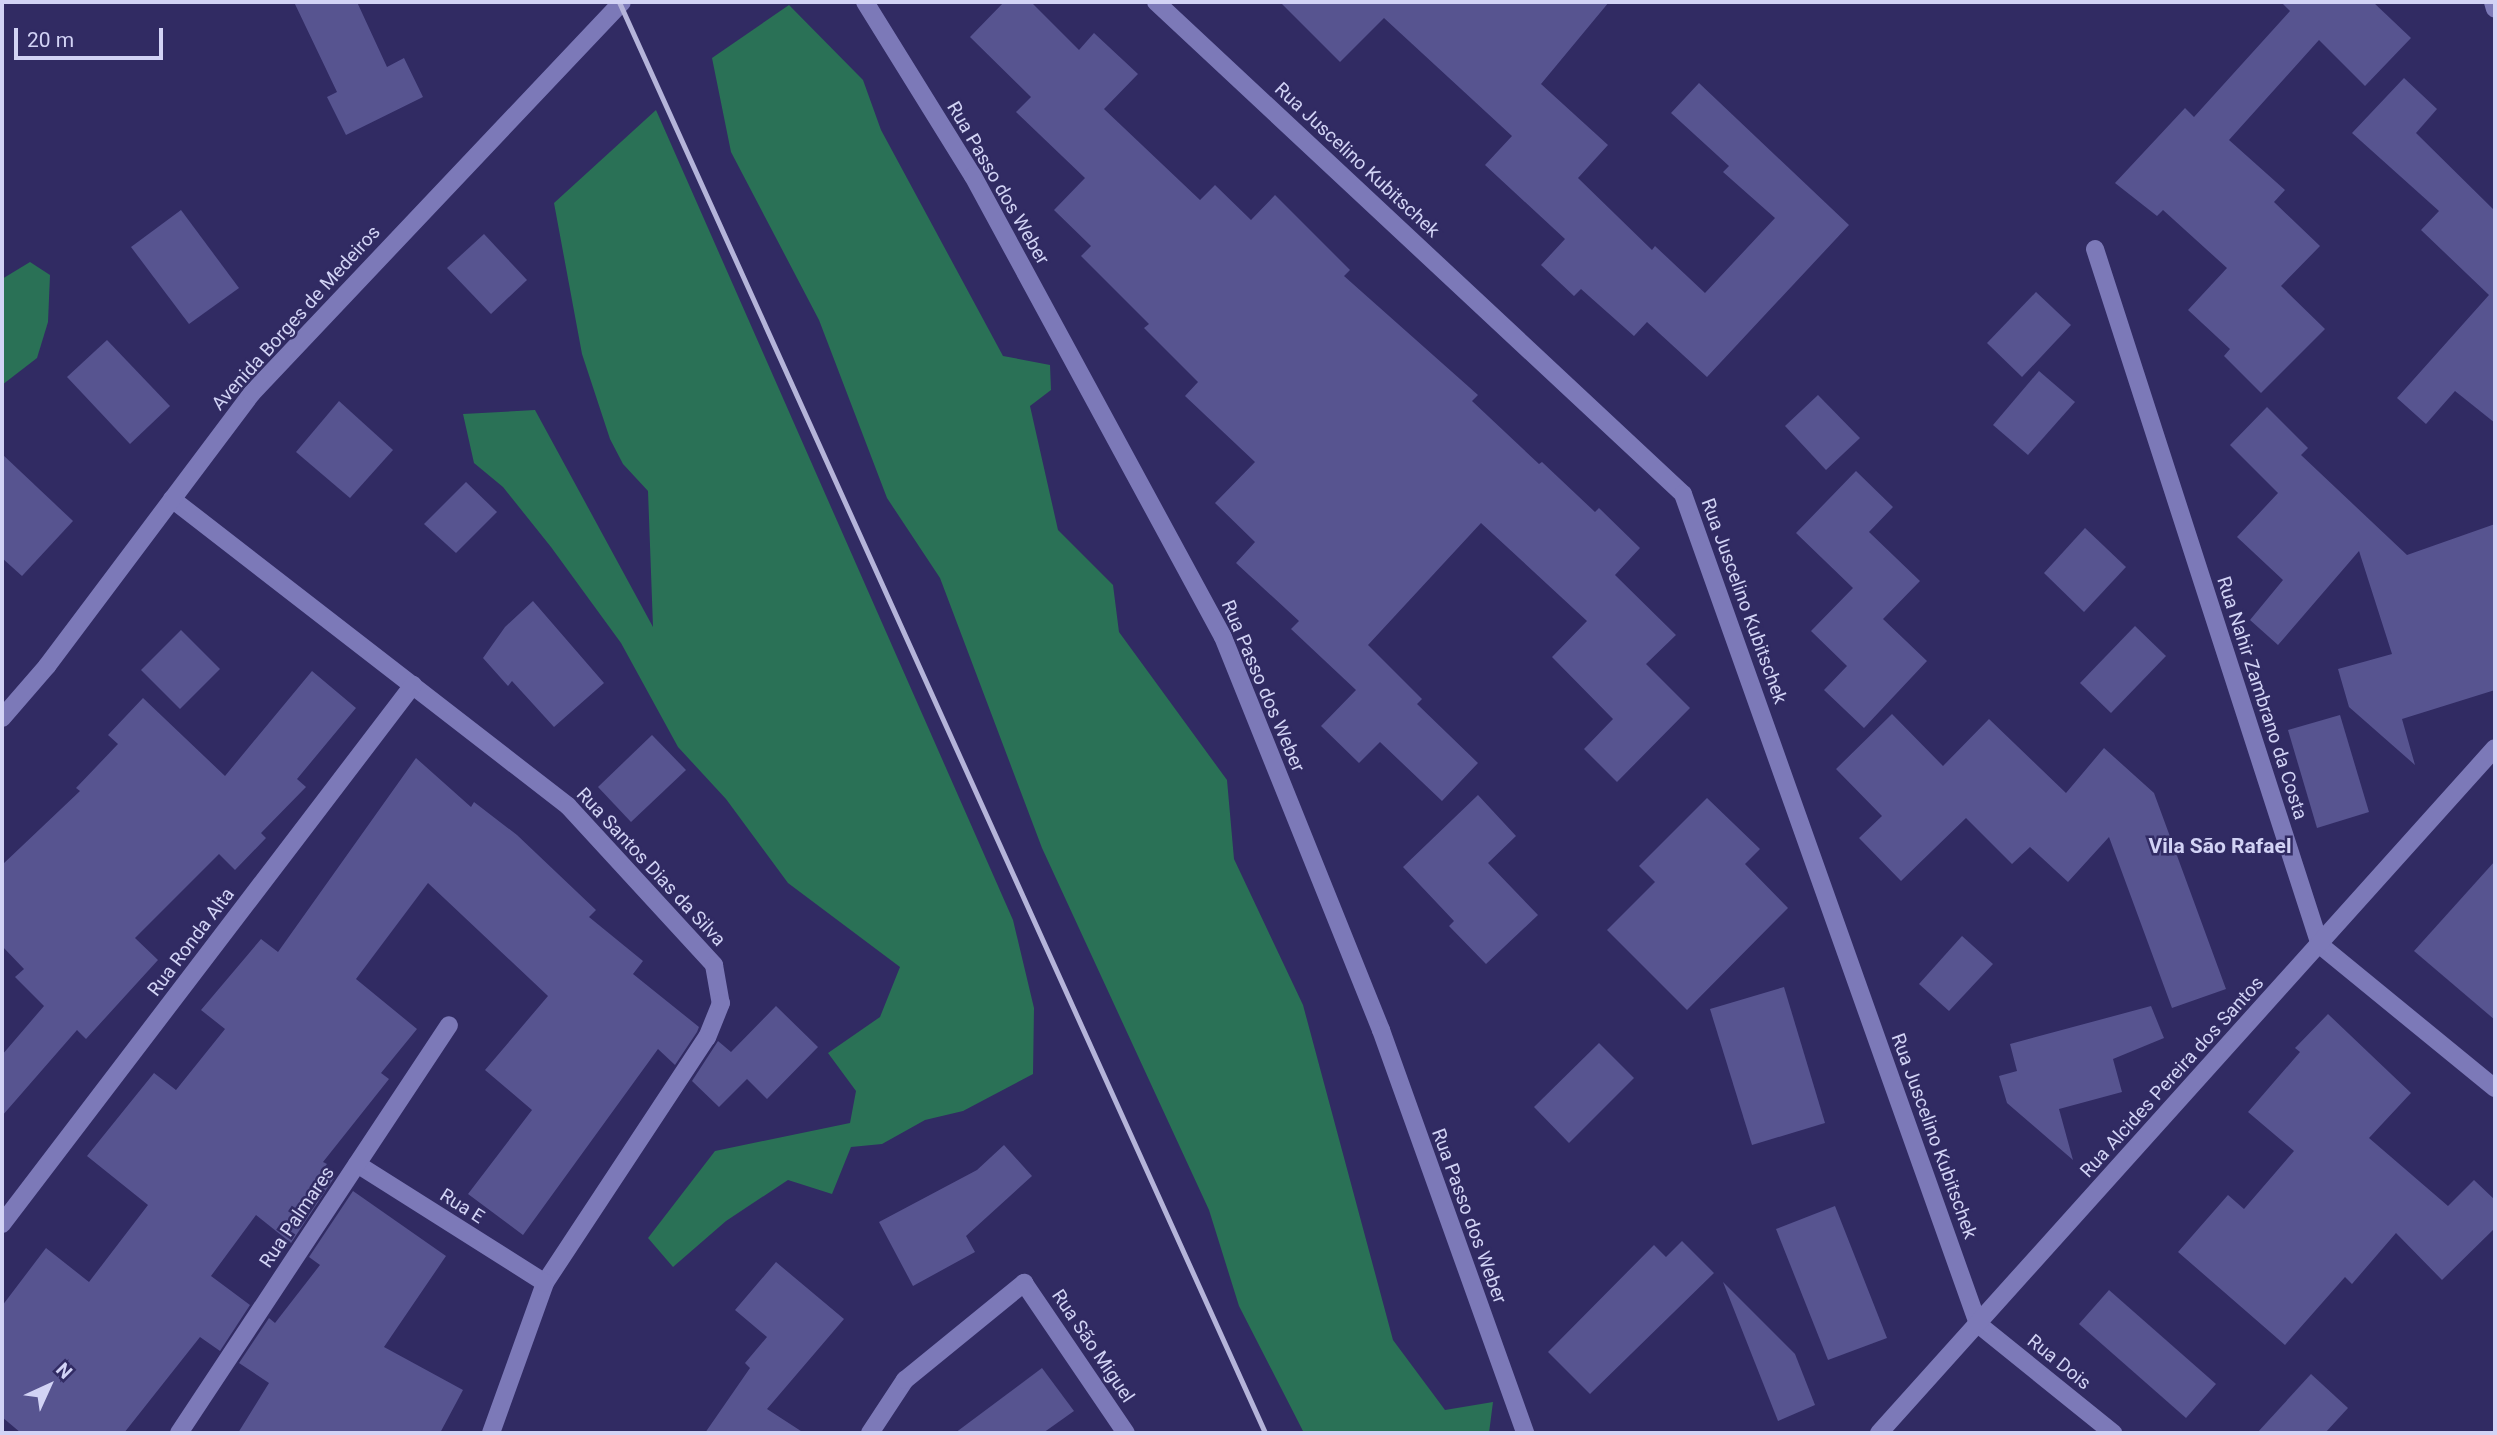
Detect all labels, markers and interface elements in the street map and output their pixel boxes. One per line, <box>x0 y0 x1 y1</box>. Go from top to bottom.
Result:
scale bar <box>18 14 166 58</box>
text: 20 m <box>27 28 74 52</box>
street label: Rua Juscelino Kubitschek <box>1270 78 1444 242</box>
street label: Rua Passo dos Weber <box>942 97 1054 269</box>
street label: Avenida Borges de Medeiros <box>207 221 385 415</box>
street label: Rua Juscelino Kubitschek <box>1696 495 1792 707</box>
street label: Rua Nahir Zambrano da Costa <box>2212 574 2312 822</box>
street label: Rua Passo dos Weber <box>1216 597 1310 775</box>
street label: Rua Santos Dias da Silva <box>572 783 730 951</box>
district label: Vila São Rafael <box>2149 833 2291 859</box>
street label: Rua Ronda Alta <box>143 883 239 1001</box>
street label: Rua Alcides Pereira dos Santos <box>2076 972 2268 1182</box>
street label: Rua Juscelino Kubitschek <box>1886 1030 1982 1242</box>
street label: Rua Passo dos Weber <box>1427 1125 1511 1307</box>
street label: Rua Palmares <box>255 1162 339 1272</box>
street label: Rua E <box>436 1184 488 1228</box>
street label: Rua São Miguel <box>1047 1285 1139 1407</box>
street label: Rua Dois <box>2023 1330 2095 1394</box>
north arrow <box>14 1351 84 1421</box>
text: N <box>51 1358 77 1384</box>

